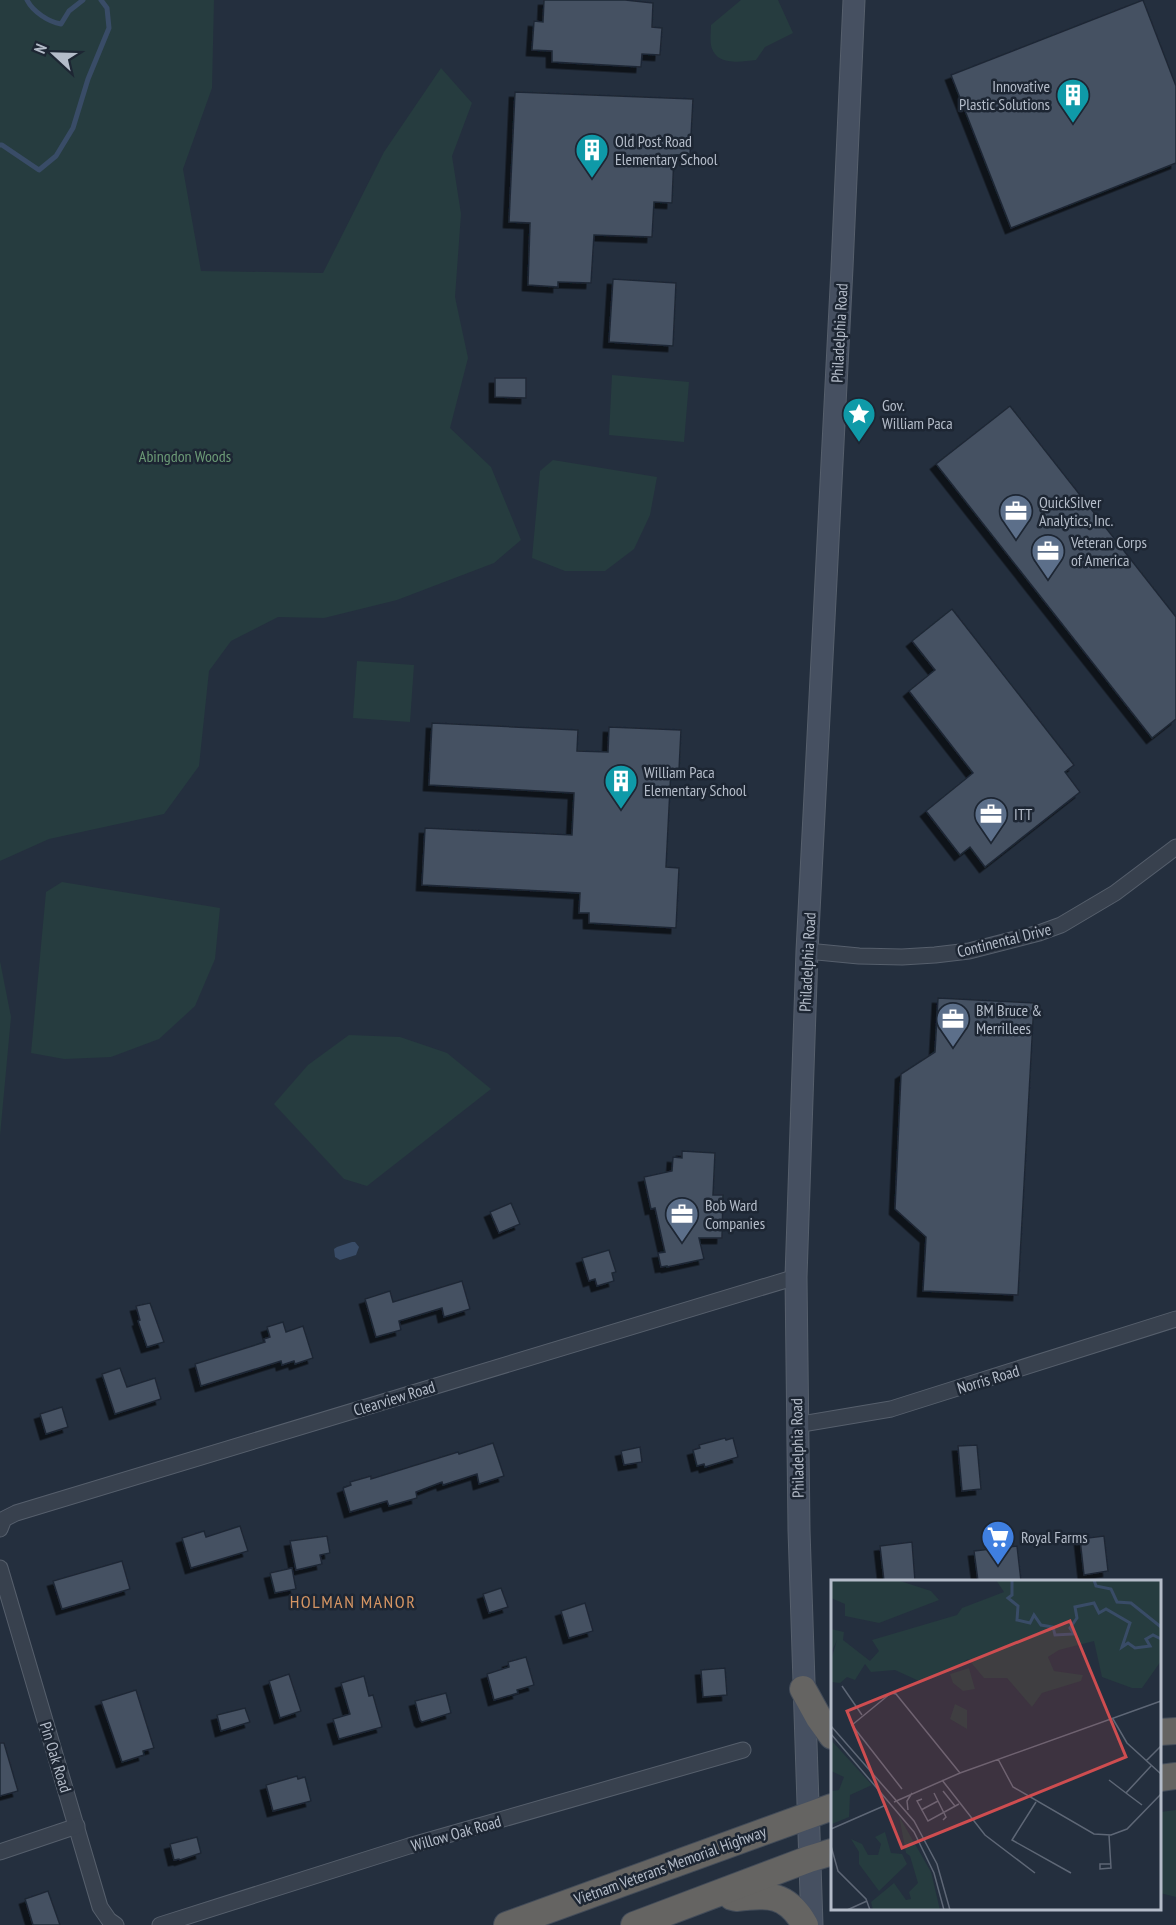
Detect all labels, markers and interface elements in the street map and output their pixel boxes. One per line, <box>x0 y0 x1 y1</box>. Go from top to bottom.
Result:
north arrow <box>24 24 84 84</box>
text: N <box>29 41 51 56</box>
place label: Innovative Plastic Solutions <box>959 76 1050 114</box>
building icon: Innovative Plastic Solutions <box>1055 77 1091 124</box>
place label: Old Post Road Elementary School <box>615 131 718 169</box>
building icon: Old Post Road Elementary School <box>574 132 610 179</box>
street label: Philadelphia Road <box>826 283 852 383</box>
place label: Gov. William Paca <box>882 395 953 433</box>
place icon: Gov. William Paca <box>841 396 877 443</box>
park label: Abingdon Woods <box>139 446 231 466</box>
place label: QuickSilver Analytics, Inc. <box>1039 492 1113 530</box>
office icon: QuickSilver Analytics, Inc. <box>998 493 1034 540</box>
place label: Veteran Corps of America <box>1070 532 1147 570</box>
office icon: Veteran Corps of America <box>1030 533 1066 580</box>
place label: William Paca Elementary School <box>644 762 747 800</box>
building icon: William Paca Elementary School <box>603 763 639 810</box>
office icon: ITT <box>973 796 1009 843</box>
place label: ITT <box>1014 804 1032 824</box>
street label: Philadelphia Road <box>794 912 820 1012</box>
street label: Continental Drive <box>955 919 1053 961</box>
place label: BM Bruce & Merrillees <box>976 1000 1042 1038</box>
office icon: BM Bruce & Merrillees <box>935 1001 971 1048</box>
place label: Bob Ward Companies <box>705 1195 765 1233</box>
office icon: Bob Ward Companies <box>664 1196 700 1243</box>
street label: Norris Road <box>955 1360 1022 1398</box>
street label: Clearview Road <box>351 1376 437 1420</box>
street label: Philadelphia Road <box>786 1398 808 1498</box>
supermarket icon: Royal Farms <box>980 1519 1016 1566</box>
place label: Royal Farms <box>1021 1527 1088 1547</box>
inset map <box>831 1580 1161 1910</box>
district label: HOLMAN MANOR <box>290 1590 416 1613</box>
street label: Pin Oak Road <box>36 1719 76 1795</box>
street label: Willow Oak Road <box>409 1811 503 1855</box>
street label: Vietnam Veterans Memorial Highway <box>570 1821 769 1909</box>

